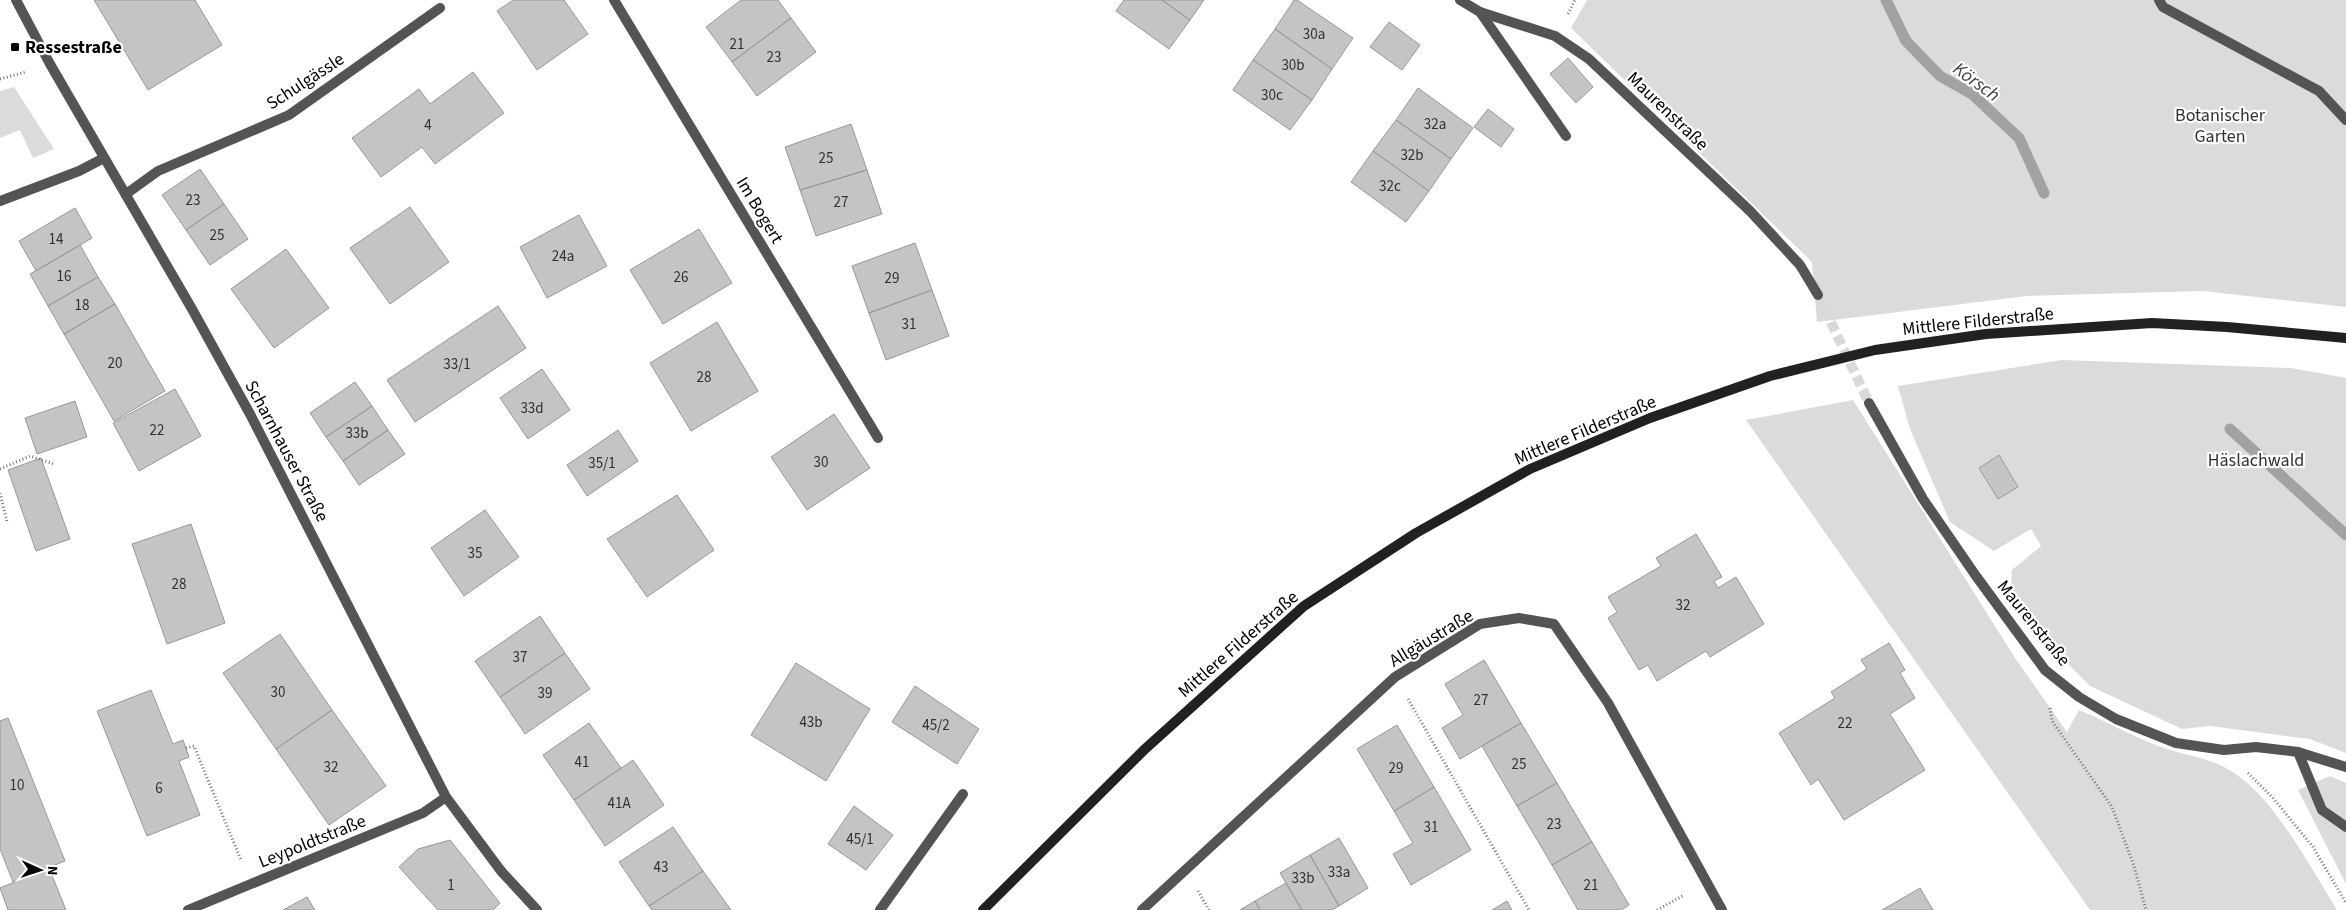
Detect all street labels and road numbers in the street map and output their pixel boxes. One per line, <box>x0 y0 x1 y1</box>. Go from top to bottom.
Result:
street label: Schulgässle <box>261 47 349 116</box>
street label: Maurenstraße <box>1621 66 1714 157</box>
street label: Im Bogert <box>730 172 789 248</box>
street label: Mittlere Filderstraße <box>1901 301 2055 342</box>
street label: Scharnhauser Straße <box>239 376 335 527</box>
street label: Mittlere Filderstraße <box>1510 389 1660 472</box>
street label: Maurenstraße <box>1991 575 2076 672</box>
street label: Mittlere Filderstraße <box>1173 585 1304 704</box>
street label: Allgäustraße <box>1385 603 1478 673</box>
street label: Leypoldtstraße <box>255 809 370 874</box>

